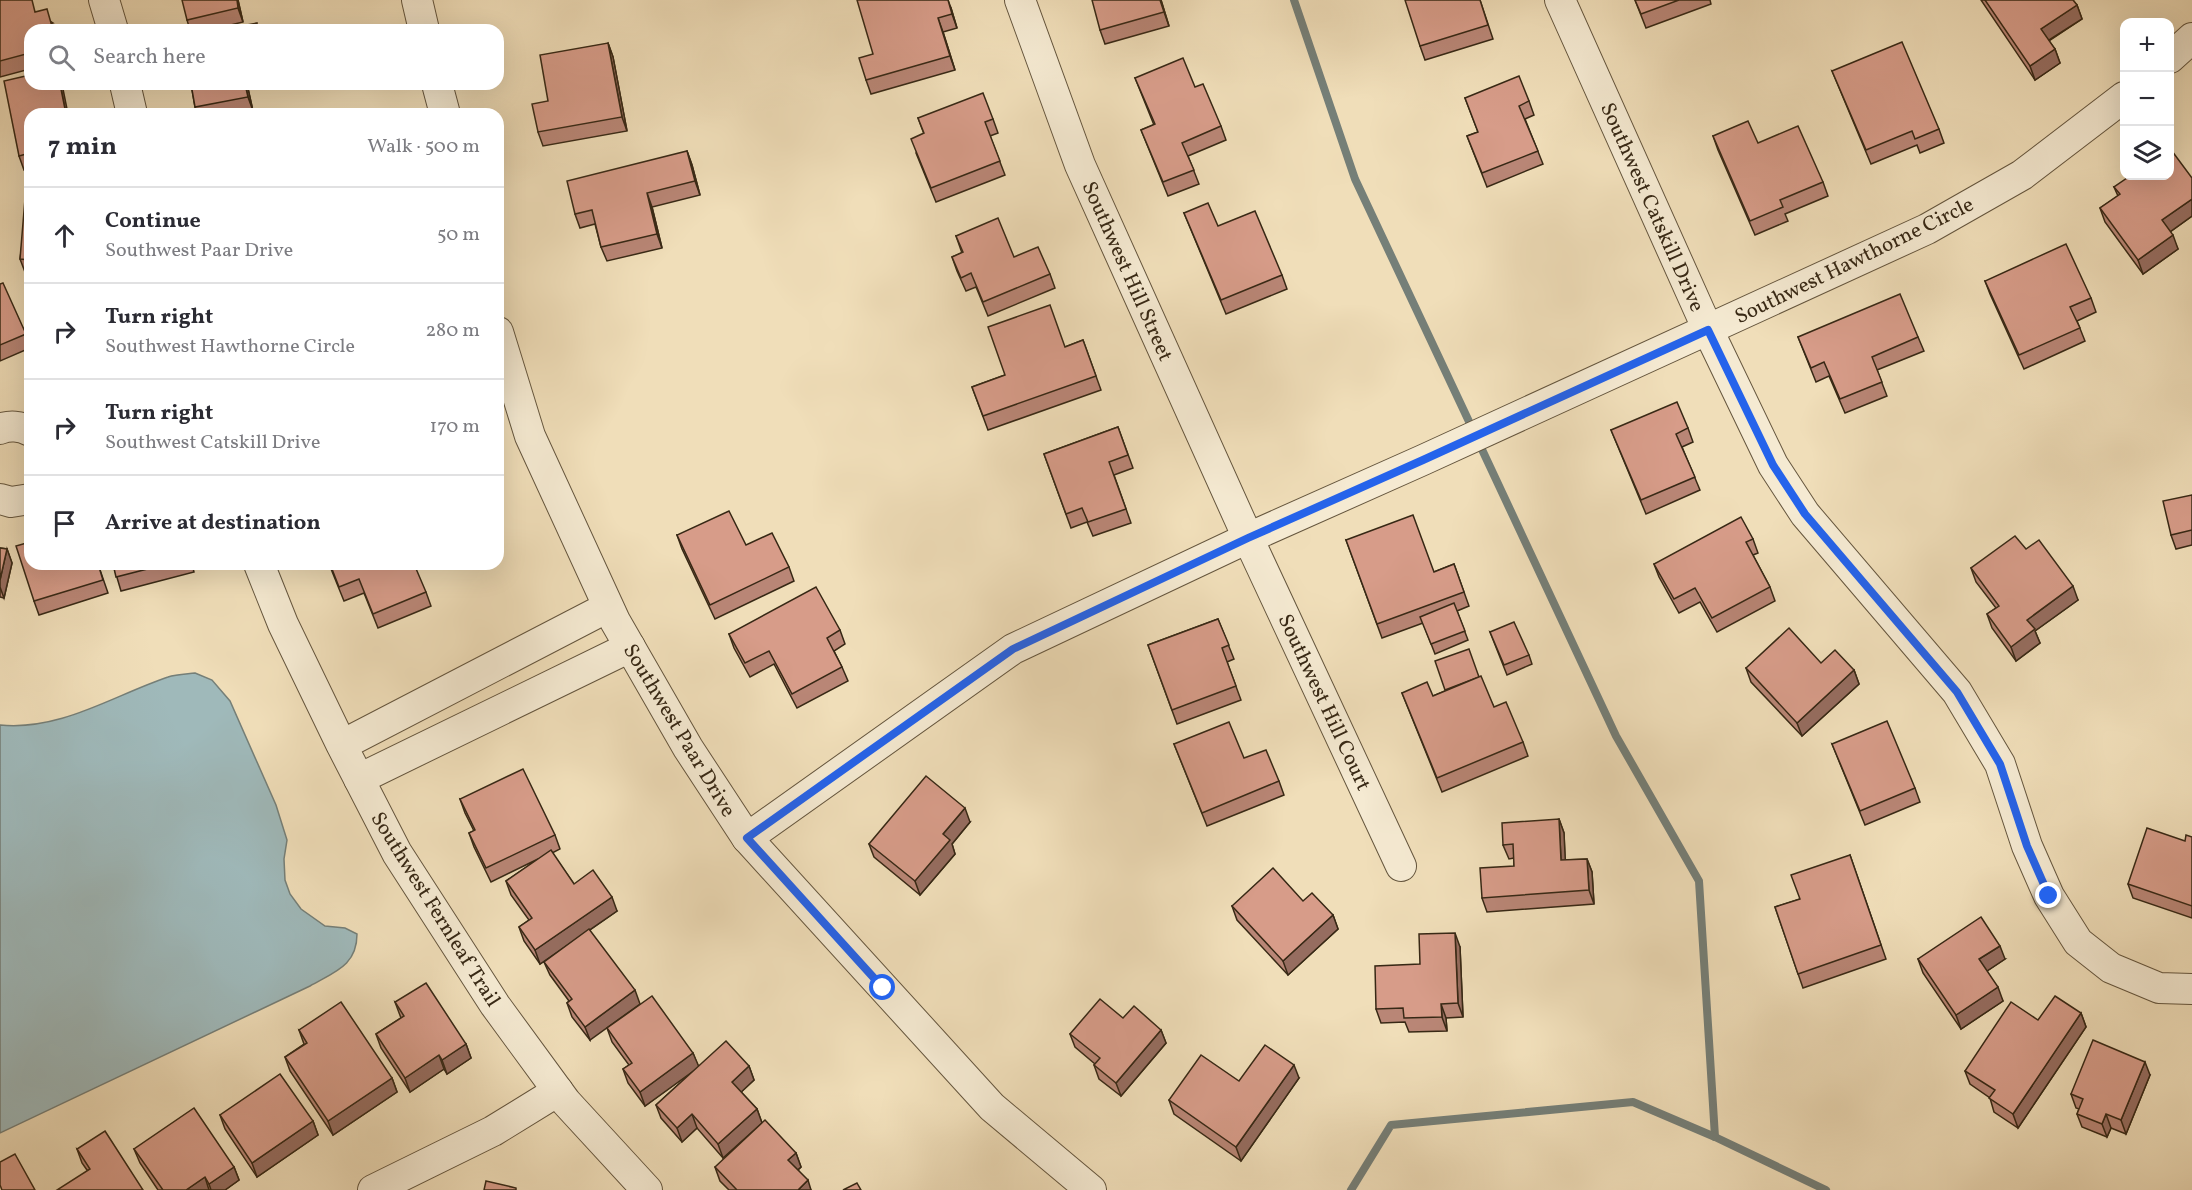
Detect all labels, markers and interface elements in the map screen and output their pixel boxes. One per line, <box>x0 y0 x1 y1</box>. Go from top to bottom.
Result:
map controls <box>2120 18 2174 180</box>
button: + <box>2120 18 2174 72</box>
search box <box>24 24 504 90</box>
icon: search <box>45 41 78 74</box>
text: Search here <box>93 42 206 73</box>
button: − <box>2120 72 2174 126</box>
street label: Southwest Catskill Drive <box>1592 98 1711 317</box>
button: layers <box>2120 126 2174 180</box>
text: 7 min <box>48 129 117 165</box>
text: Walk · 500 m <box>367 133 480 161</box>
street label: Southwest Hill Street <box>1074 177 1179 366</box>
street label: Southwest Hawthorne Circle <box>1730 191 1979 332</box>
text: Continue <box>105 206 201 237</box>
icon: ahead <box>48 219 81 252</box>
text: 50 m <box>437 221 480 249</box>
text: Southwest Paar Drive <box>105 237 293 265</box>
text: Turn right <box>105 302 213 333</box>
icon: right <box>48 315 81 348</box>
text: 280 m <box>425 317 480 345</box>
text: Southwest Hawthorne Circle <box>105 333 355 361</box>
text: Turn right <box>105 398 213 429</box>
icon: right <box>48 411 81 444</box>
text: 170 m <box>430 413 480 441</box>
text: Southwest Catskill Drive <box>105 429 320 457</box>
icon: arrive <box>48 507 81 540</box>
text: Arrive at destination <box>105 508 321 539</box>
street label: Southwest Hill Court <box>1270 609 1377 796</box>
street label: Southwest Paar Drive <box>615 639 742 823</box>
street label: Southwest Fernleaf Trail <box>363 807 507 1013</box>
route end <box>2035 882 2061 908</box>
route start <box>869 974 895 1000</box>

